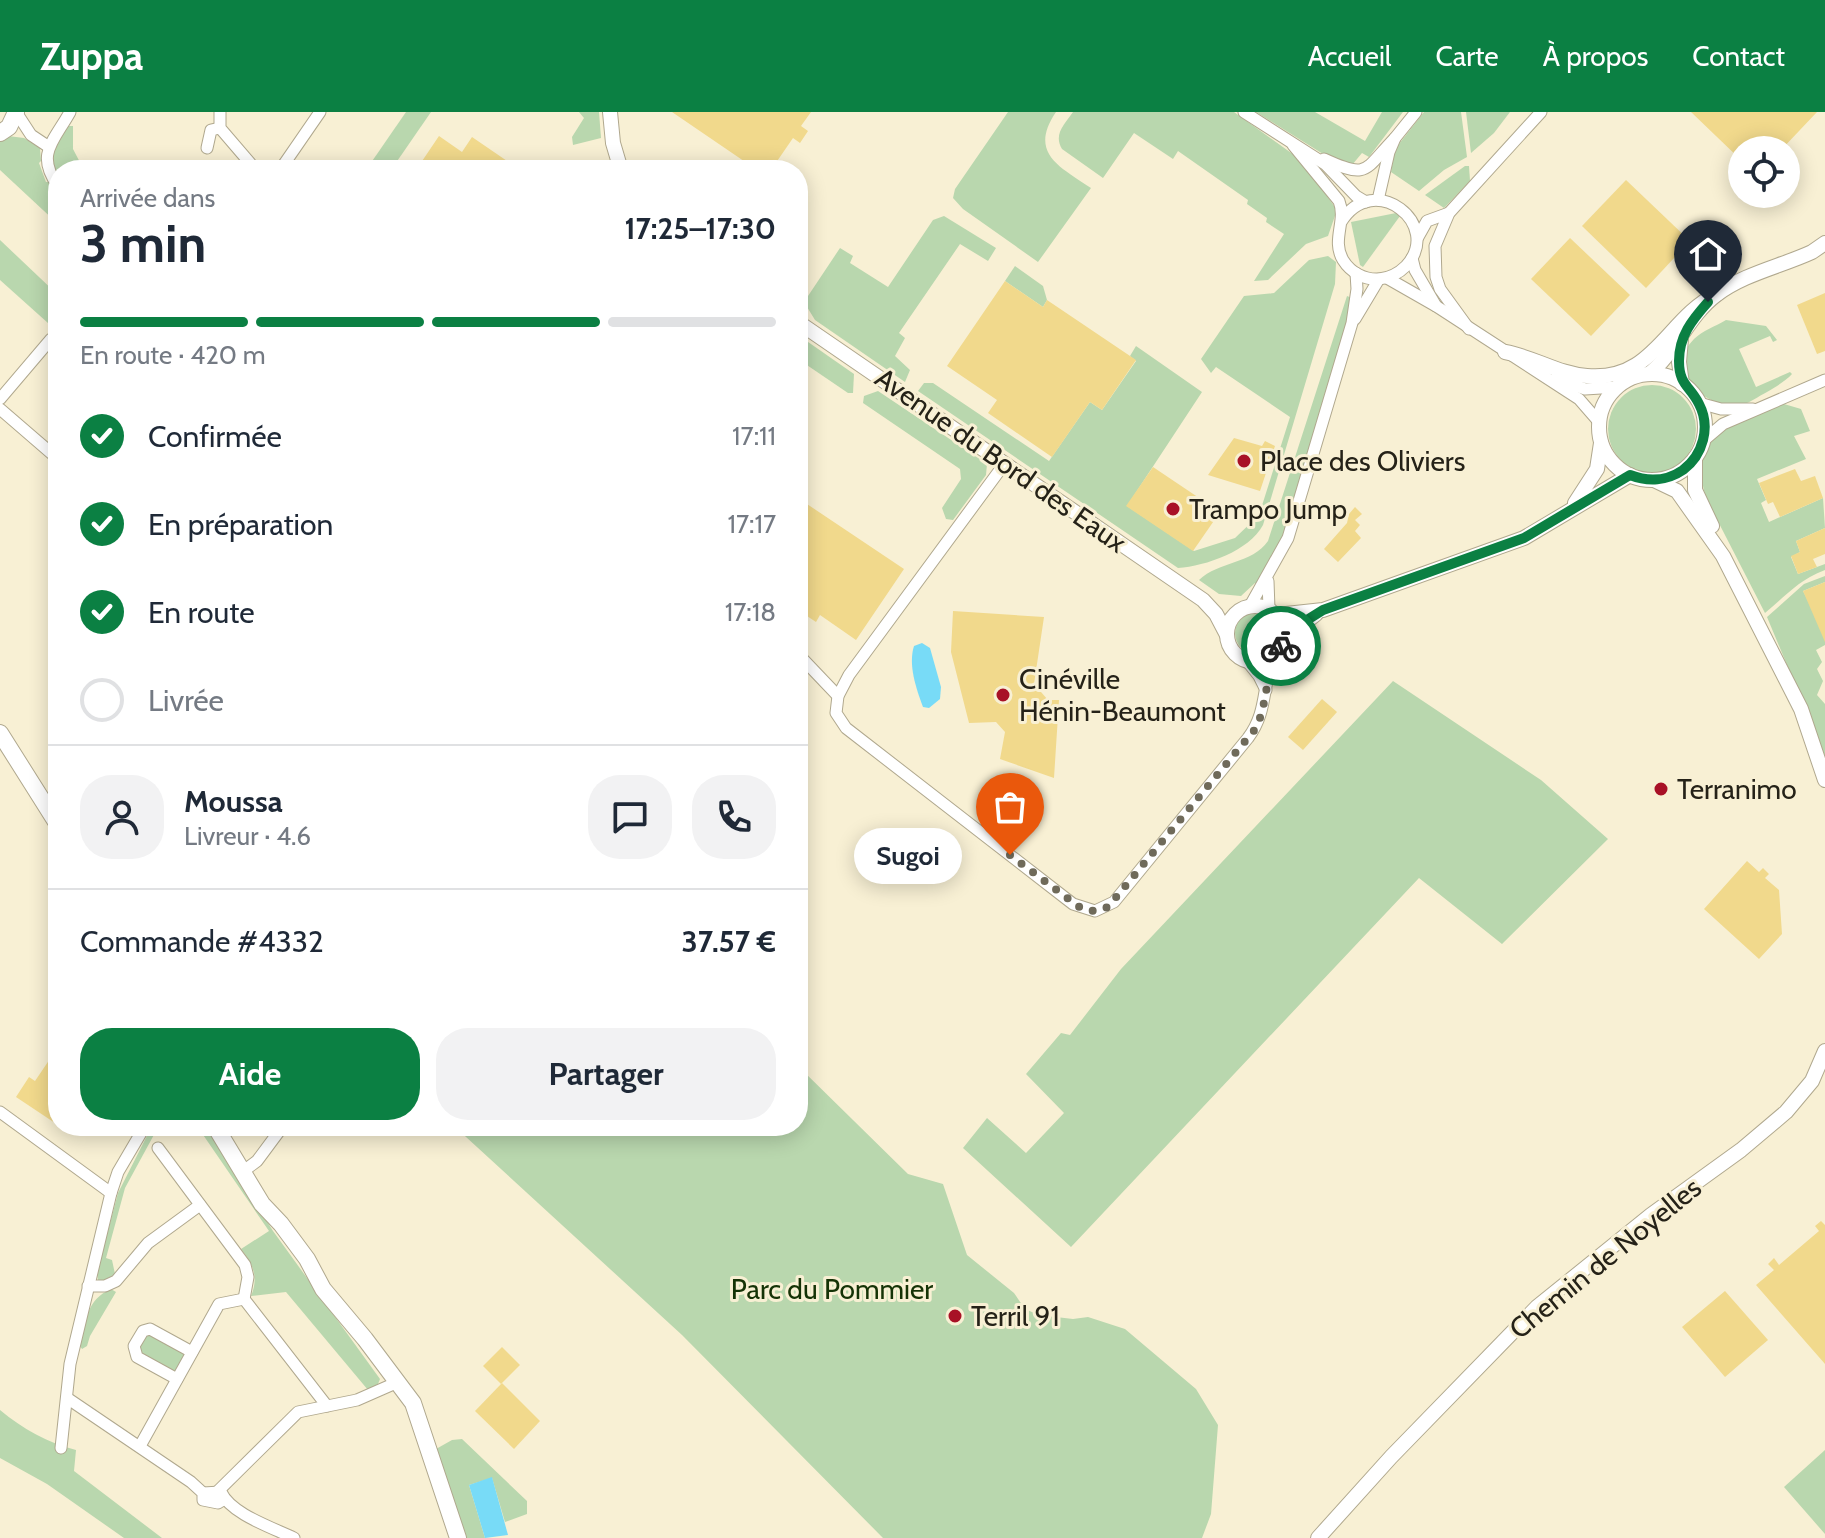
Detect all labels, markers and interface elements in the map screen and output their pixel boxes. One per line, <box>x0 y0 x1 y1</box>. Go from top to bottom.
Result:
text: Zuppa <box>40 33 143 80</box>
text: Accueil <box>1308 39 1391 73</box>
text: Carte <box>1435 39 1499 73</box>
text: À propos <box>1543 39 1648 73</box>
text: Contact <box>1692 39 1785 73</box>
map controls <box>1728 136 1800 208</box>
button: locate <box>1728 136 1800 208</box>
text: Arrivée dans <box>80 182 215 214</box>
text: 17:25–17:30 <box>624 210 776 247</box>
text: 3 min <box>80 212 206 275</box>
pin <box>1674 220 1742 302</box>
icon: home <box>1686 232 1730 276</box>
text: En route · 420 m <box>80 339 266 371</box>
street label: Avenue du Bord des Eaux <box>869 360 1133 560</box>
icon: check <box>80 414 124 458</box>
text: Confirmée <box>148 418 282 455</box>
text: 17:11 <box>732 420 776 452</box>
place label: Place des Oliviers <box>1260 444 1465 478</box>
marker: Place des Oliviers <box>1235 452 1253 470</box>
place label: Trampo Jump <box>1189 492 1347 526</box>
marker: Trampo Jump <box>1164 500 1182 518</box>
icon: check <box>80 502 124 546</box>
text: En préparation <box>148 506 333 543</box>
text: 17:17 <box>727 508 776 540</box>
icon: check <box>80 590 124 634</box>
text: En route <box>148 594 255 631</box>
text: 17:18 <box>725 596 776 628</box>
courier <box>1241 606 1321 686</box>
icon: bike <box>1259 624 1303 668</box>
place label: Cinéville Hénin-Beaumont <box>1019 662 1226 728</box>
text: Livrée <box>148 682 224 719</box>
marker: Cinéville Hénin-Beaumont <box>994 686 1012 704</box>
place label: Terranimo <box>1677 772 1797 806</box>
pin <box>976 773 1044 855</box>
button: person <box>80 775 164 859</box>
button: chat <box>588 775 672 859</box>
button: phone <box>692 775 776 859</box>
marker: Terranimo <box>1652 780 1670 798</box>
text: Moussa <box>184 783 283 820</box>
icon: bag <box>988 785 1032 829</box>
text: Livreur · 4.6 <box>184 820 311 852</box>
callout: Sugoi <box>854 827 962 883</box>
text: Sugoi <box>876 840 940 872</box>
text: Commande #4332 <box>80 923 324 960</box>
text: 37.57 € <box>682 923 776 960</box>
button: Aide <box>80 1028 420 1120</box>
button: Partager <box>436 1028 776 1120</box>
street label: Chemin de Noyelles <box>1502 1170 1708 1346</box>
park label: Parc du Pommier <box>731 1272 933 1306</box>
place label: Terril 91 <box>971 1299 1060 1333</box>
marker: Terril 91 <box>946 1307 964 1325</box>

